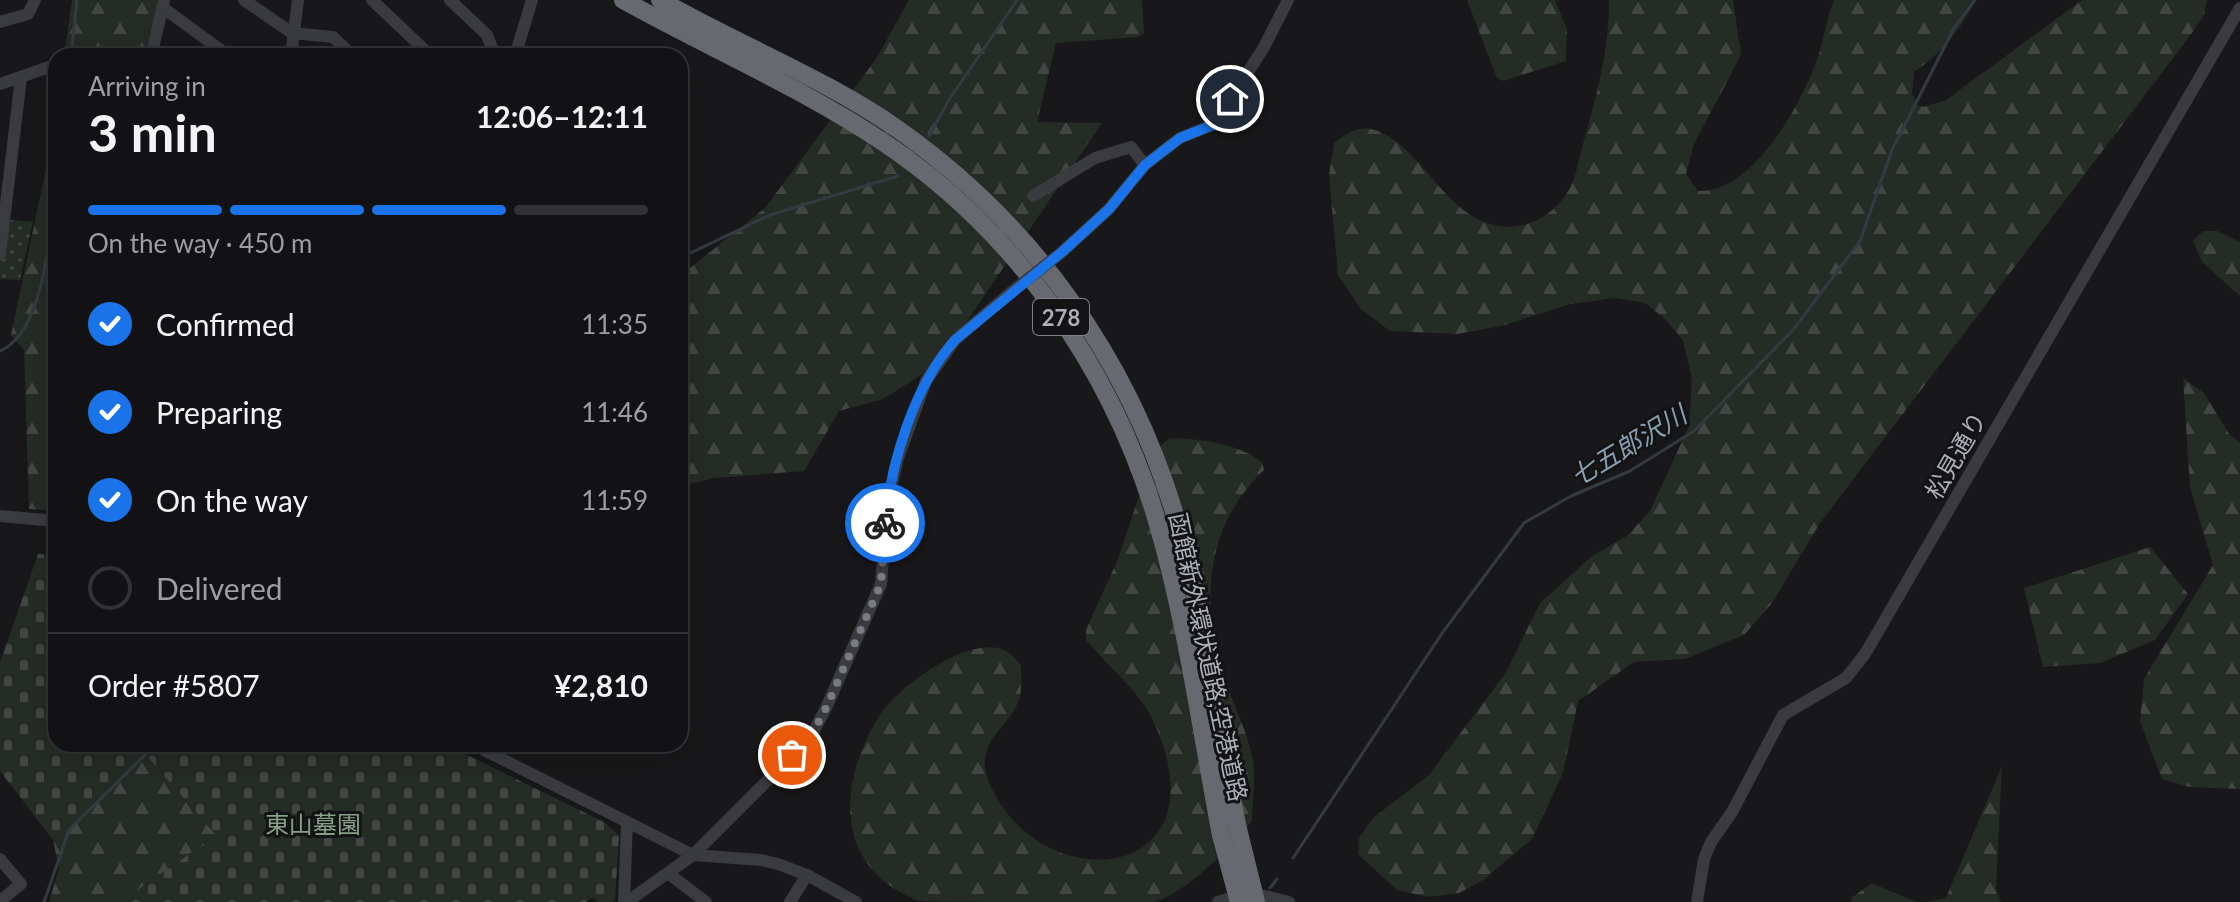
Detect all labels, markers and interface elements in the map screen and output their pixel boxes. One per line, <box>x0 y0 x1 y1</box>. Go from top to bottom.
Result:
pin <box>1196 65 1264 133</box>
text: Arriving in <box>88 70 206 102</box>
icon: home <box>1208 77 1252 121</box>
text: 12:06–12:11 <box>476 98 648 134</box>
text: 3 min <box>88 101 217 163</box>
text: On the way · 450 m <box>88 227 312 259</box>
road number: 278 <box>1033 299 1089 335</box>
icon: check <box>88 302 132 346</box>
text: Confirmed <box>156 306 295 342</box>
text: 11:35 <box>581 308 648 340</box>
icon: check <box>88 390 132 434</box>
text: Preparing <box>156 394 282 430</box>
text: 11:46 <box>581 396 648 428</box>
water label: 七五郎沢川 <box>1564 396 1695 492</box>
street label: 松見通り <box>1918 406 1992 504</box>
icon: check <box>88 478 132 522</box>
text: On the way <box>156 482 308 518</box>
courier <box>845 483 925 563</box>
text: 11:59 <box>581 484 648 516</box>
icon: bike <box>863 501 907 545</box>
street label: 函館新外環状道路;空港道路 <box>1164 510 1254 804</box>
text: Delivered <box>156 570 283 606</box>
text: Order #5807 <box>88 667 260 703</box>
text: ¥2,810 <box>554 667 648 703</box>
pin <box>758 721 826 789</box>
icon: bag <box>770 733 814 777</box>
park label: 東山墓園 <box>265 809 361 838</box>

